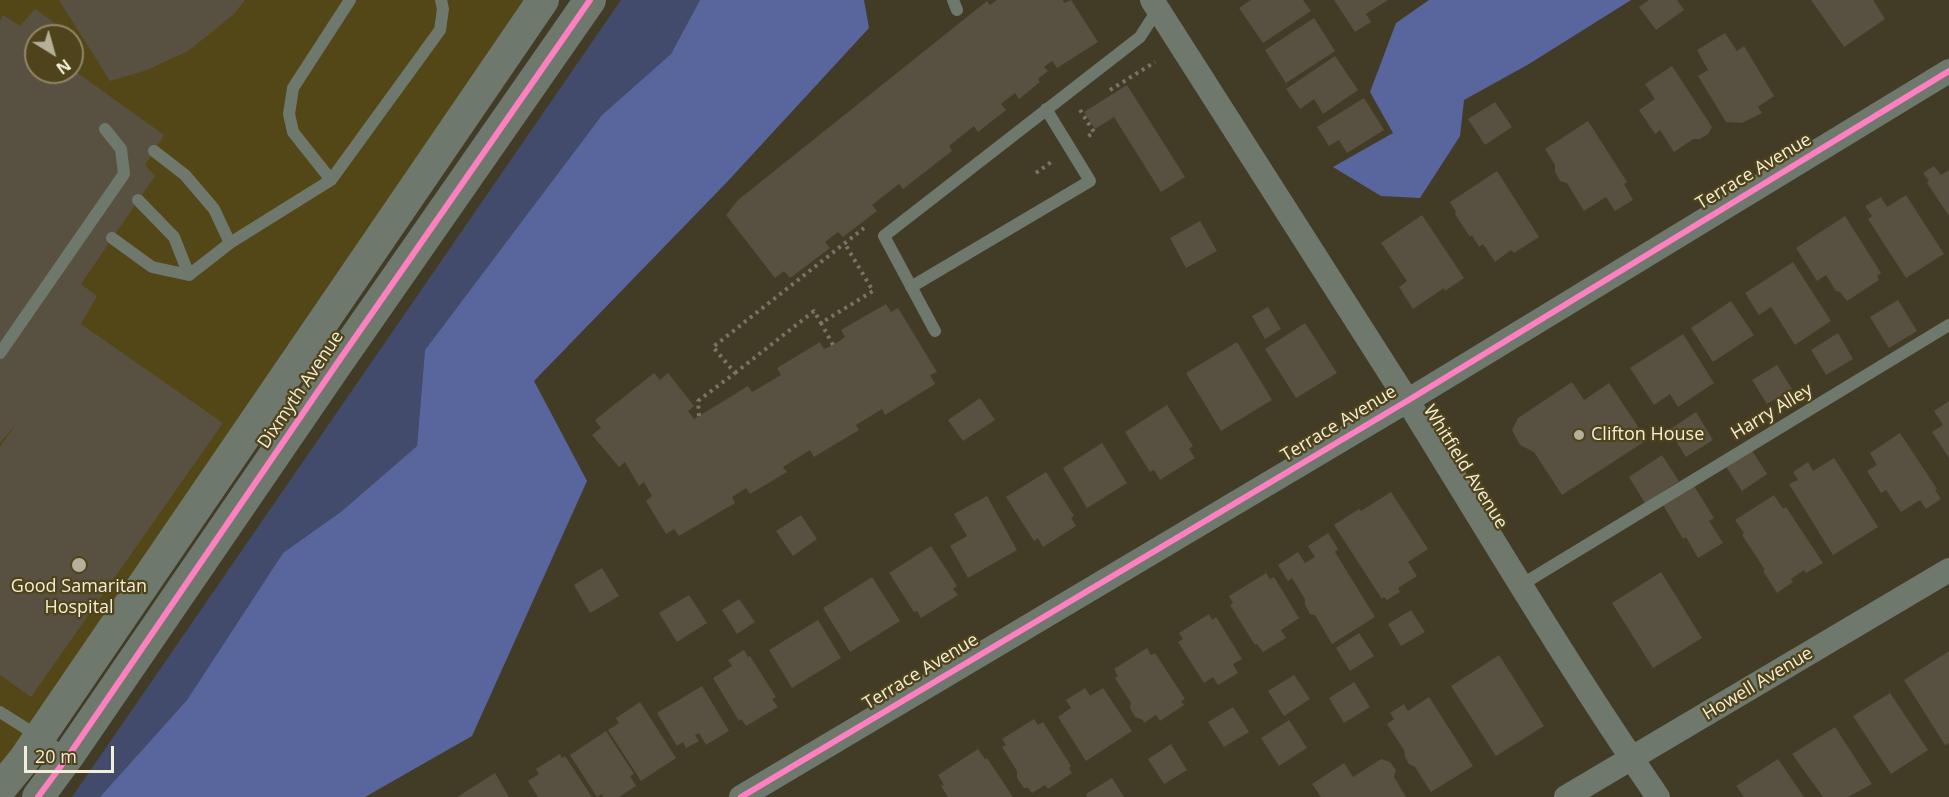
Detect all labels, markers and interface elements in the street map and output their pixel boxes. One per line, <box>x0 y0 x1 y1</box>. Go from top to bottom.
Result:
north arrow <box>24 24 84 84</box>
text: N <box>52 54 75 79</box>
street label: Terrace Avenue <box>1692 129 1816 215</box>
street label: Dixmyth Avenue <box>254 327 348 453</box>
street label: Harry Alley <box>1727 379 1817 445</box>
street label: Terrace Avenue <box>1277 381 1401 467</box>
street label: Whitfield Avenue <box>1418 401 1512 533</box>
place label: Clifton House <box>1591 424 1704 446</box>
marker: Clifton House <box>1572 428 1586 442</box>
marker: Good Samaritan Hospital <box>70 556 88 574</box>
place label: Good Samaritan Hospital <box>11 576 147 618</box>
street label: Terrace Avenue <box>859 629 983 715</box>
street label: Howell Avenue <box>1699 643 1817 725</box>
scale bar <box>27 734 117 772</box>
text: 20 m <box>35 744 77 768</box>

